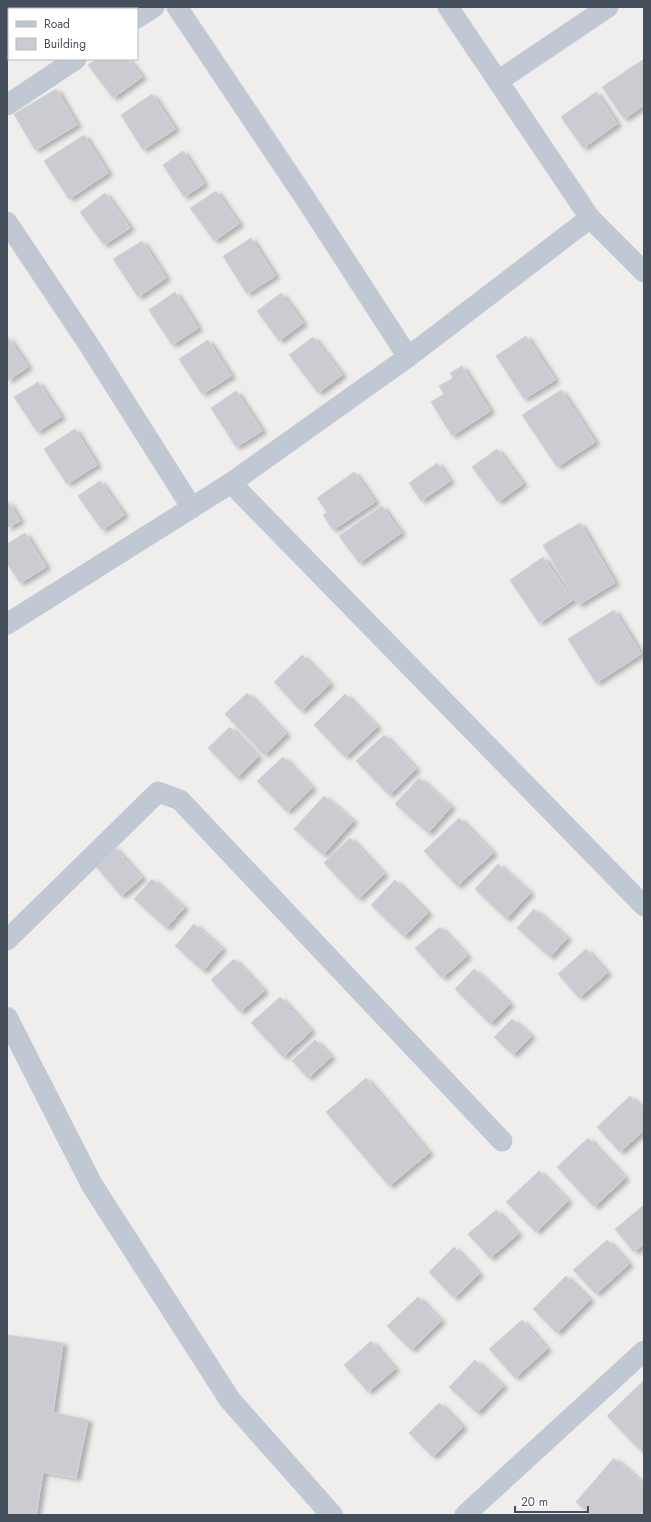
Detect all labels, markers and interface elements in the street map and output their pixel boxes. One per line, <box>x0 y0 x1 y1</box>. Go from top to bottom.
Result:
legend <box>8 8 138 60</box>
text: Road <box>44 15 70 33</box>
text: Building <box>44 35 86 53</box>
scale bar <box>515 1488 588 1514</box>
text: 20 m <box>521 1493 548 1511</box>

